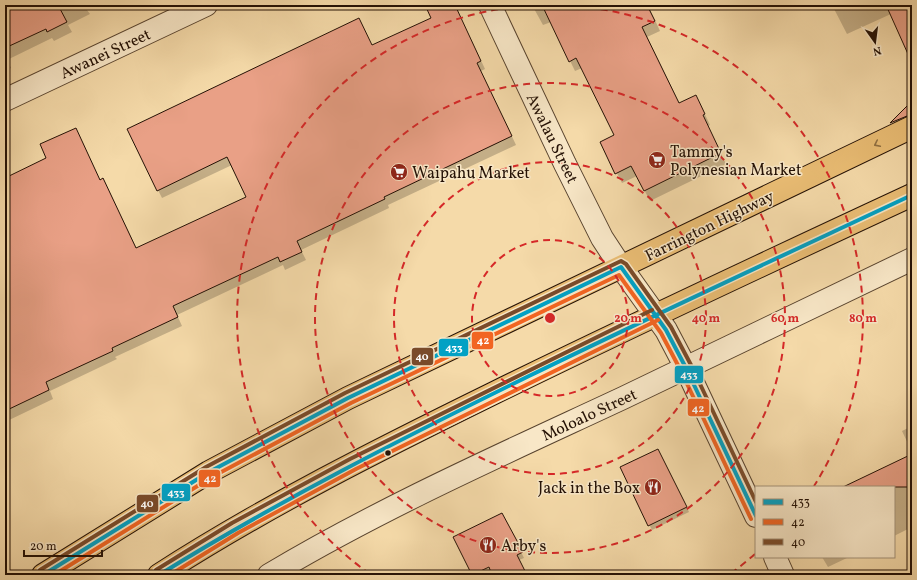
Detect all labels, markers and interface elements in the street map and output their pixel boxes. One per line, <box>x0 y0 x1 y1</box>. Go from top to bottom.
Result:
north arrow <box>855 22 895 62</box>
street label: Awanei Street <box>57 24 155 85</box>
text: N <box>871 42 883 58</box>
street label: Awalau Street <box>520 90 583 188</box>
one-way arrow <box>874 139 881 147</box>
place label: Tammy's Polynesian Market <box>670 142 802 182</box>
supermarket icon: Tammy's Polynesian Market <box>647 150 667 170</box>
supermarket icon: Waipahu Market <box>389 162 409 182</box>
place label: Waipahu Market <box>412 163 530 185</box>
street label: Farrington Highway <box>642 186 778 268</box>
centre of rings <box>543 311 557 325</box>
text: 20 m <box>614 311 642 327</box>
text: 40 m <box>692 311 721 327</box>
text: 60 m <box>771 311 799 327</box>
text: 80 m <box>849 311 877 327</box>
line badge: 42 <box>471 331 494 350</box>
text: 42 <box>477 334 489 349</box>
line badge: 433 <box>438 338 469 357</box>
text: 433 <box>445 341 463 356</box>
line badge: 40 <box>411 347 434 366</box>
text: 40 <box>415 350 429 365</box>
line badge: 433 <box>674 365 704 384</box>
text: 433 <box>680 368 698 383</box>
street label: Moloalo Street <box>539 384 641 447</box>
line badge: 42 <box>687 398 710 417</box>
text: 42 <box>692 402 704 417</box>
unlabelled marker <box>383 448 393 458</box>
line badge: 42 <box>198 469 221 488</box>
text: 42 <box>204 472 216 487</box>
restaurant icon: Jack in the Box <box>643 477 663 497</box>
place label: Jack in the Box <box>538 478 640 500</box>
line badge: 433 <box>161 483 191 502</box>
text: 433 <box>167 486 185 501</box>
legend <box>755 486 895 558</box>
line badge: 40 <box>136 494 159 513</box>
text: 433 <box>791 495 810 511</box>
text: 40 <box>140 497 154 512</box>
text: 42 <box>791 515 805 531</box>
scale bar <box>24 532 102 558</box>
restaurant icon: Arby's <box>478 535 498 555</box>
text: 40 <box>791 535 805 551</box>
place label: Arby's <box>501 536 546 558</box>
text: 20 m <box>30 539 57 555</box>

